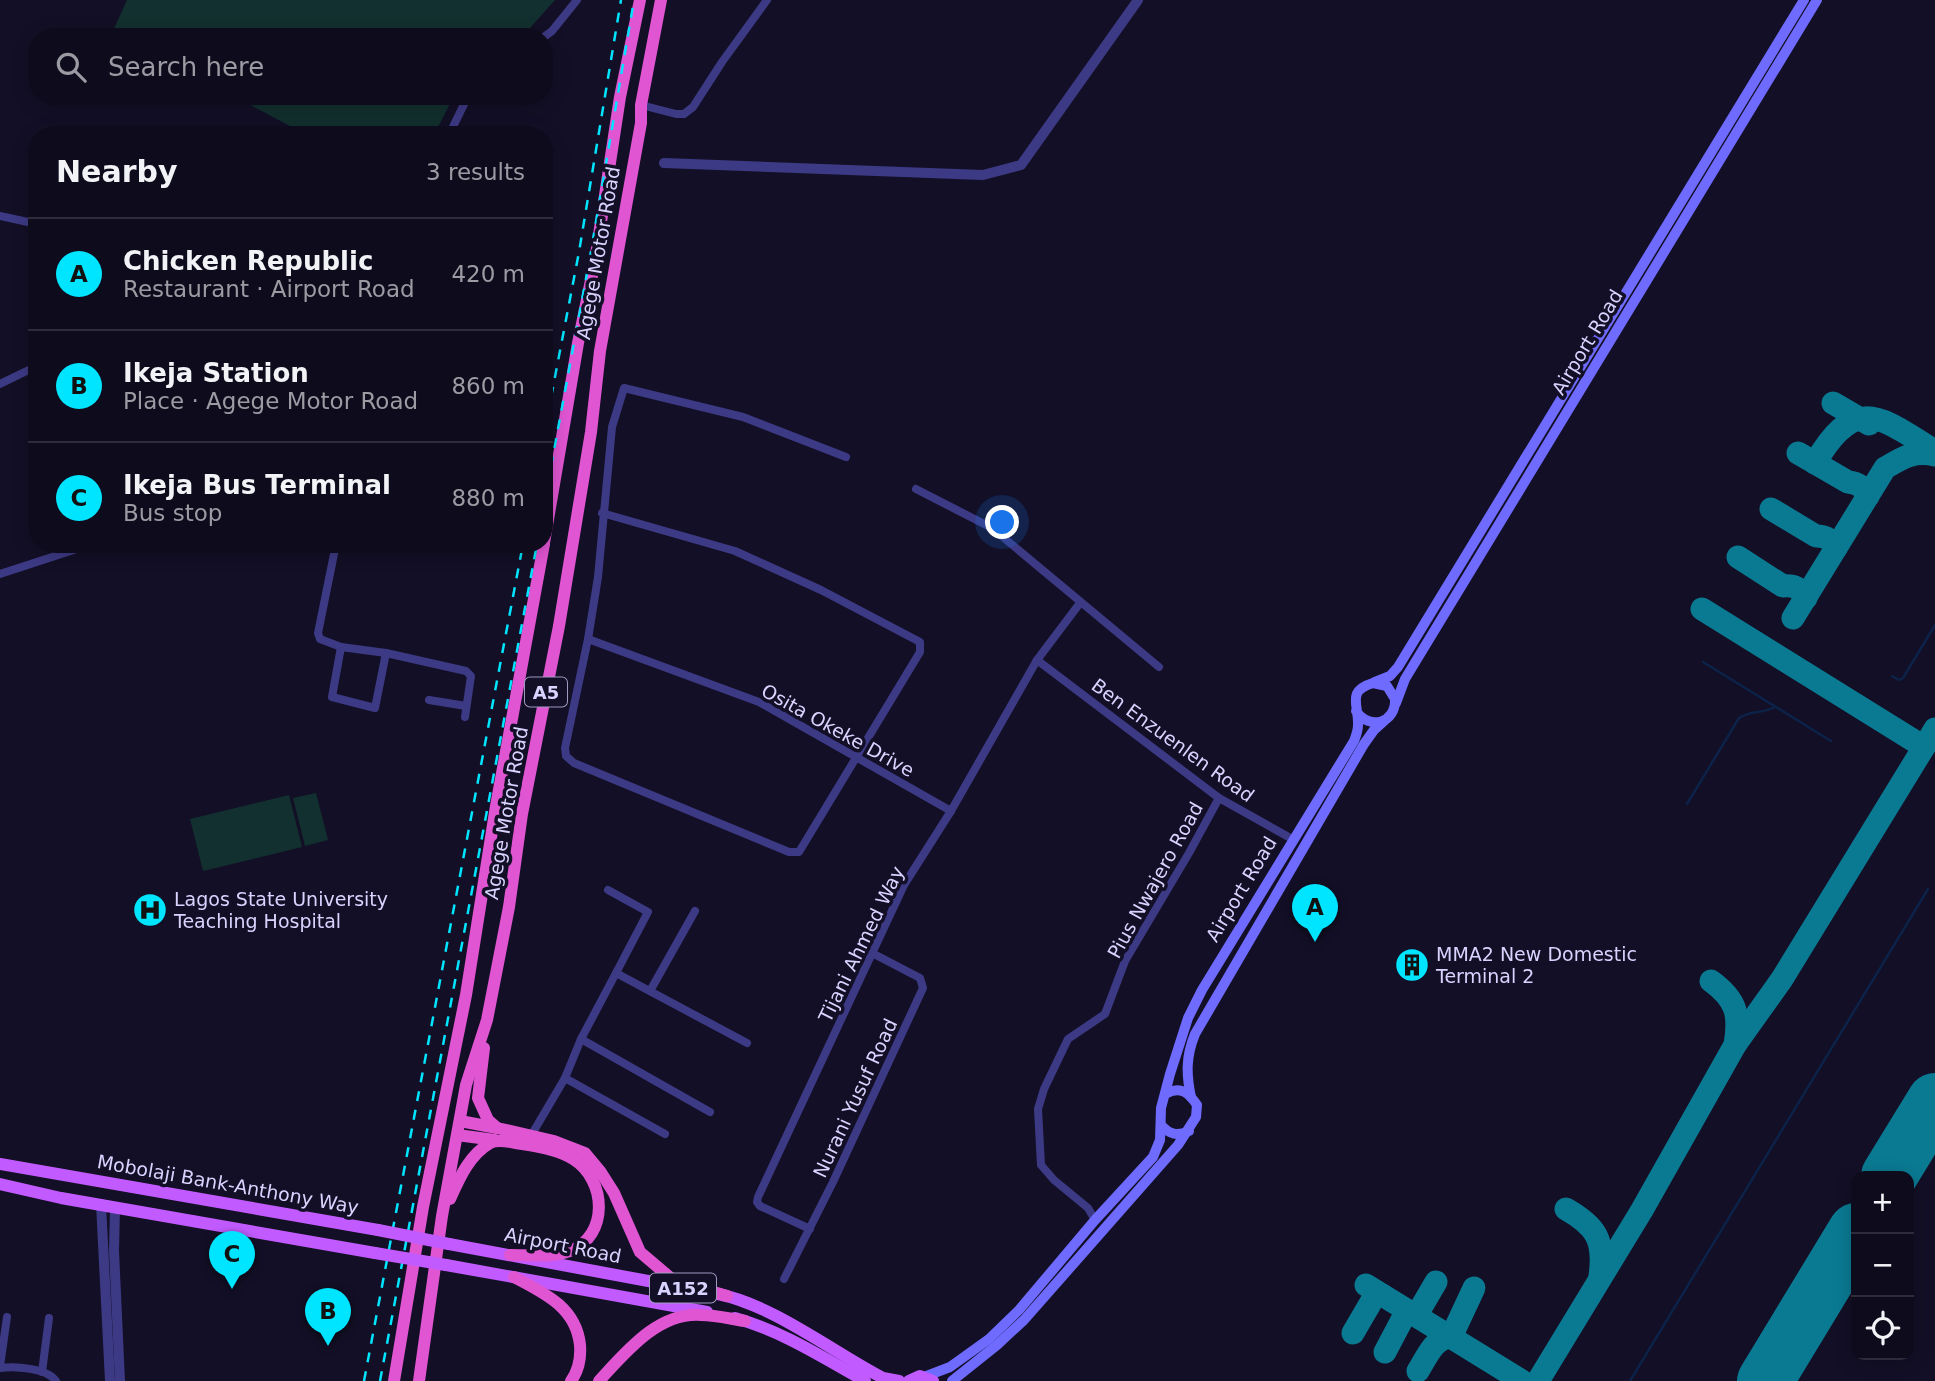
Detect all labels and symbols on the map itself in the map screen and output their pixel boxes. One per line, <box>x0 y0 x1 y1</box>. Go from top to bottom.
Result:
street label: Agege Motor Road <box>572 165 624 341</box>
street label: Airport Road <box>1547 285 1627 399</box>
your location <box>985 505 1019 539</box>
street label: Ben Enzuenlen Road <box>1088 674 1258 806</box>
road number: A5 <box>525 678 567 706</box>
street label: Osita Okeke Drive <box>758 679 918 781</box>
street label: Agege Motor Road <box>480 725 532 901</box>
street label: Pius Nwajero Road <box>1103 798 1207 962</box>
street label: Airport Road <box>1201 832 1281 946</box>
street label: Tijani Ahmed Way <box>813 863 908 1026</box>
pin: A <box>1292 884 1338 942</box>
place label: Lagos State University Teaching Hospital <box>173 888 388 932</box>
hospital icon: Lagos State University Teaching Hospital <box>131 891 169 929</box>
place label: MMA2 New Domestic Terminal 2 <box>1435 943 1637 987</box>
building icon: MMA2 New Domestic Terminal 2 <box>1393 946 1431 984</box>
street label: Nurani Yusuf Road <box>808 1015 902 1181</box>
street label: Mobolaji Bank-Anthony Way <box>95 1150 361 1218</box>
street label: Airport Road <box>503 1223 623 1267</box>
pin: C <box>209 1231 255 1289</box>
road number: A152 <box>650 1274 716 1302</box>
pin: B <box>305 1288 351 1346</box>

